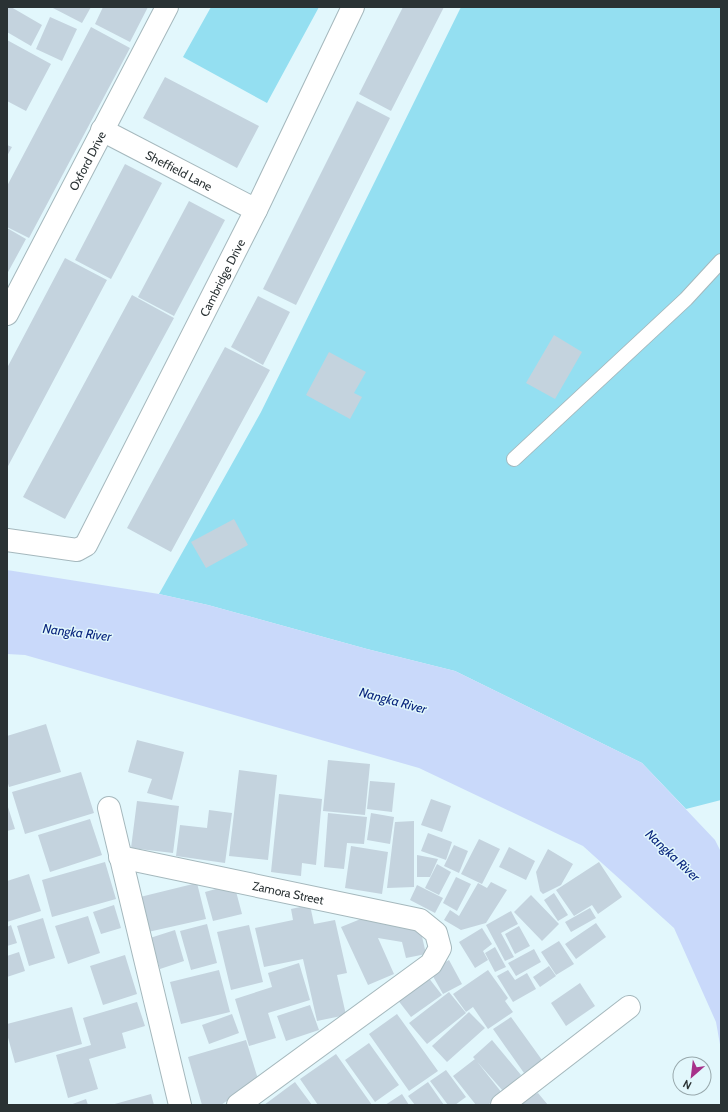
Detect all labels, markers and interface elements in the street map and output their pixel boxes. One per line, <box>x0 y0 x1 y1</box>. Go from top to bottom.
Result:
street label: Oxford Drive <box>65 128 109 193</box>
street label: Sheffield Lane <box>143 147 215 194</box>
street label: Cambridge Drive <box>196 236 248 319</box>
water label: Nangka River <box>42 620 113 644</box>
water label: Nangka River <box>358 683 429 717</box>
water label: Nangka River <box>642 826 704 885</box>
street label: Zamora Street <box>251 878 325 907</box>
north arrow <box>672 1056 712 1096</box>
text: N <box>681 1077 694 1093</box>

